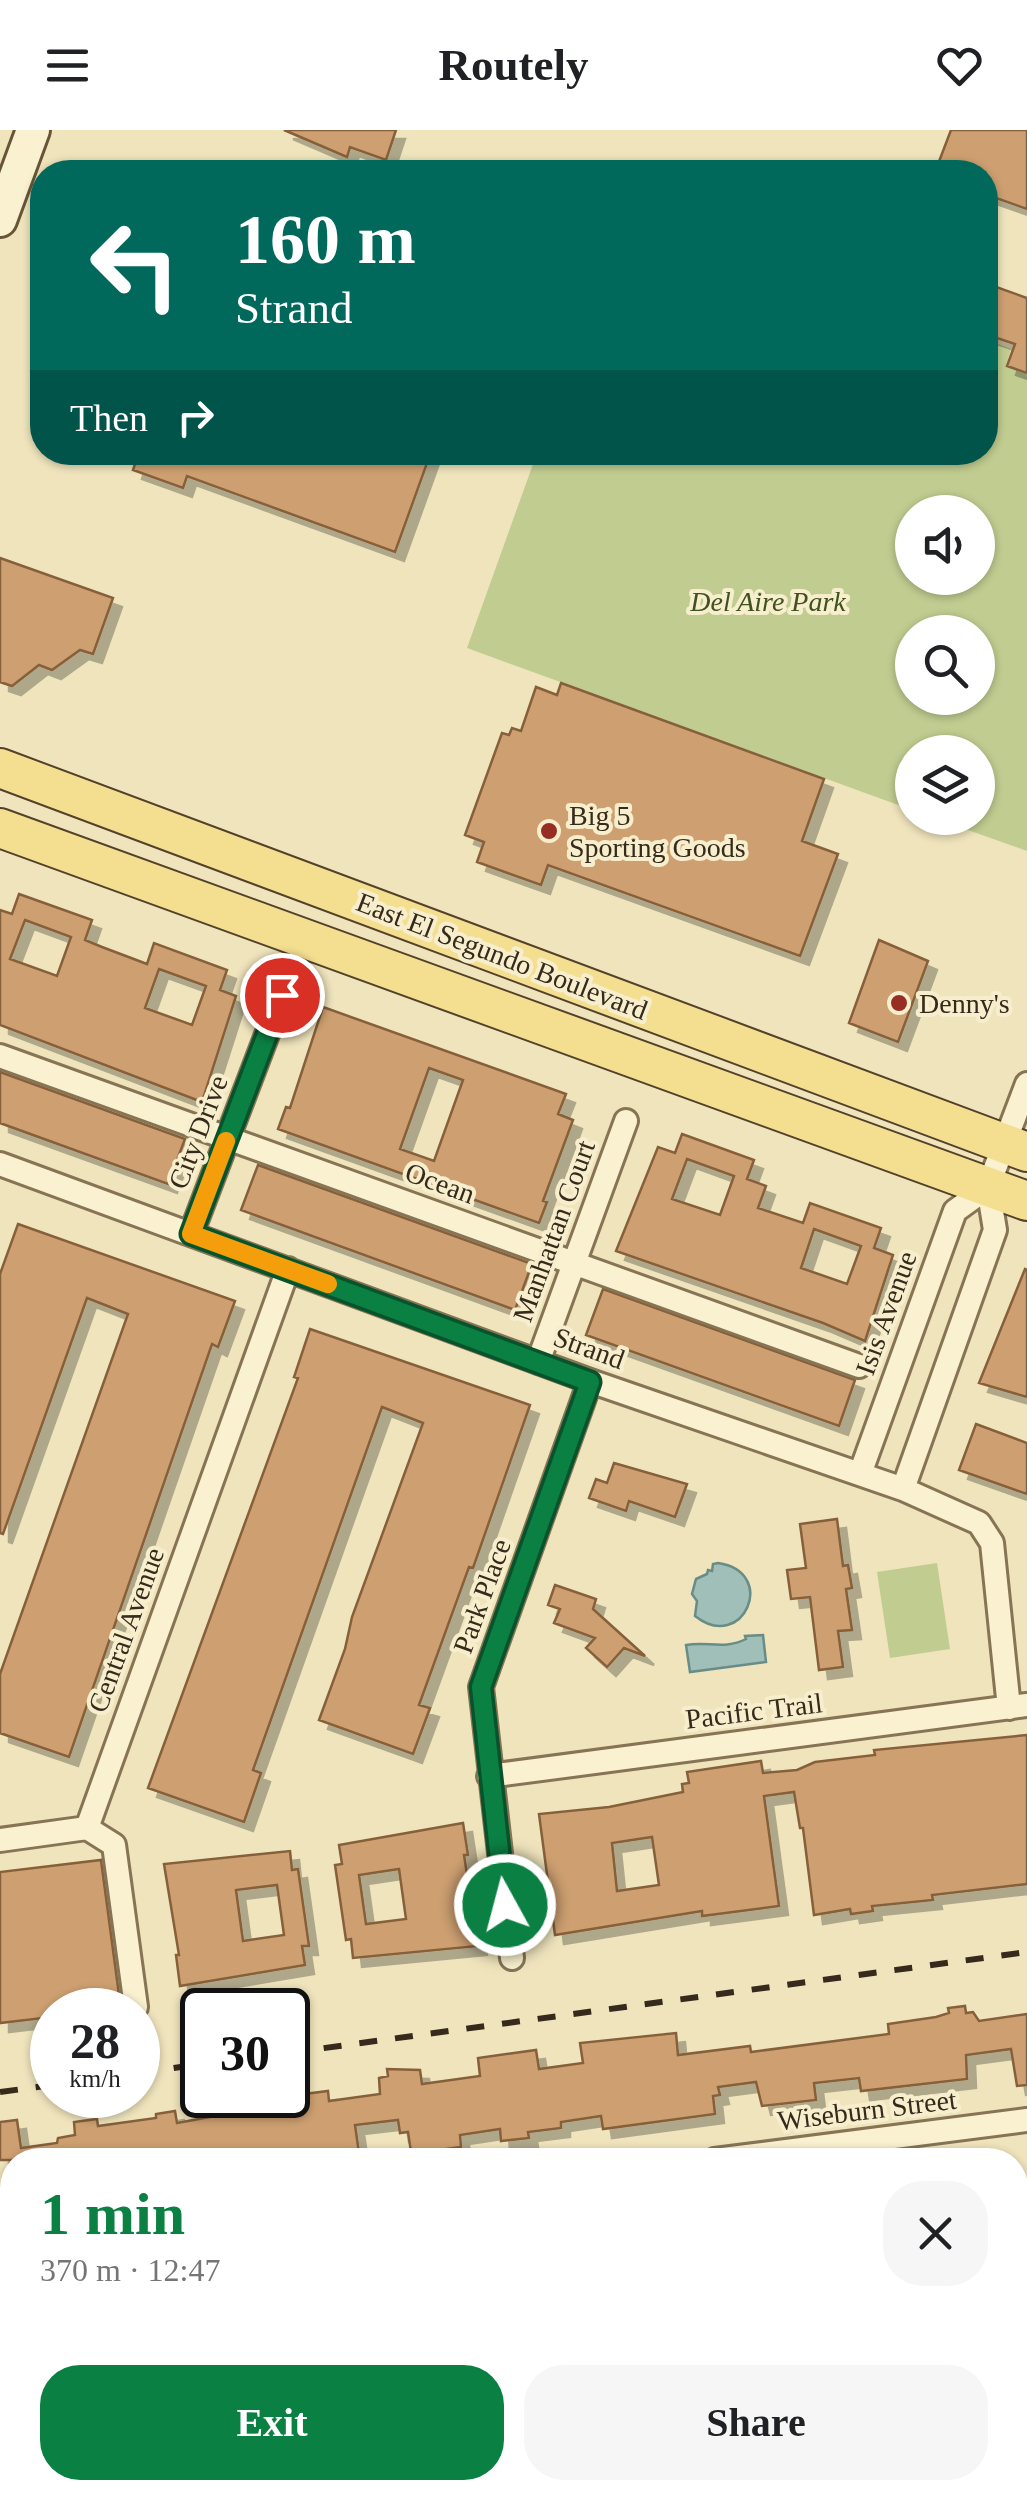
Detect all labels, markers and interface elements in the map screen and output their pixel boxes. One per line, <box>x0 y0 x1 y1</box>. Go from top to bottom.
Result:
icon: menu <box>40 38 95 93</box>
icon: heart <box>932 38 987 93</box>
text: Routely <box>439 40 589 90</box>
icon: left <box>70 200 200 330</box>
text: 160 m <box>235 201 416 278</box>
text: Strand <box>235 283 353 333</box>
icon: right <box>168 390 223 445</box>
text: Then <box>70 397 148 439</box>
map controls <box>895 495 995 835</box>
button: sound <box>895 495 995 595</box>
park label: Del Aire Park <box>689 586 846 617</box>
button: search <box>895 615 995 715</box>
button: layers <box>895 735 995 835</box>
place label: Big 5 Sporting Goods <box>569 800 746 863</box>
marker: Big 5 Sporting Goods <box>538 820 560 842</box>
street label: East El Segundo Boulevard <box>352 886 652 1026</box>
pin <box>240 953 325 1038</box>
icon: arrive <box>255 968 310 1023</box>
place label: Denny's <box>919 988 1010 1019</box>
marker: Denny's <box>888 992 910 1014</box>
street label: City Drive <box>162 1071 234 1193</box>
street label: Manhattan Court <box>507 1136 601 1326</box>
street label: Ocean <box>401 1156 479 1210</box>
street label: Isis Avenue <box>849 1247 923 1379</box>
street label: Strand <box>549 1321 629 1375</box>
street label: Park Place <box>447 1535 517 1657</box>
street label: Central Avenue <box>82 1543 170 1717</box>
street label: Pacific Trail <box>684 1687 824 1735</box>
position arrow <box>453 1853 557 1957</box>
speed limit sign: 30 <box>180 1988 310 2118</box>
text: 28 <box>70 2013 120 2069</box>
text: km/h <box>69 2065 121 2092</box>
street label: Wiseburn Street <box>776 2084 958 2136</box>
text: 1 min <box>40 2181 185 2247</box>
button: close <box>883 2181 988 2286</box>
text: 370 m · 12:47 <box>40 2252 220 2288</box>
button: Exit <box>40 2365 504 2480</box>
button: Share <box>524 2365 988 2480</box>

